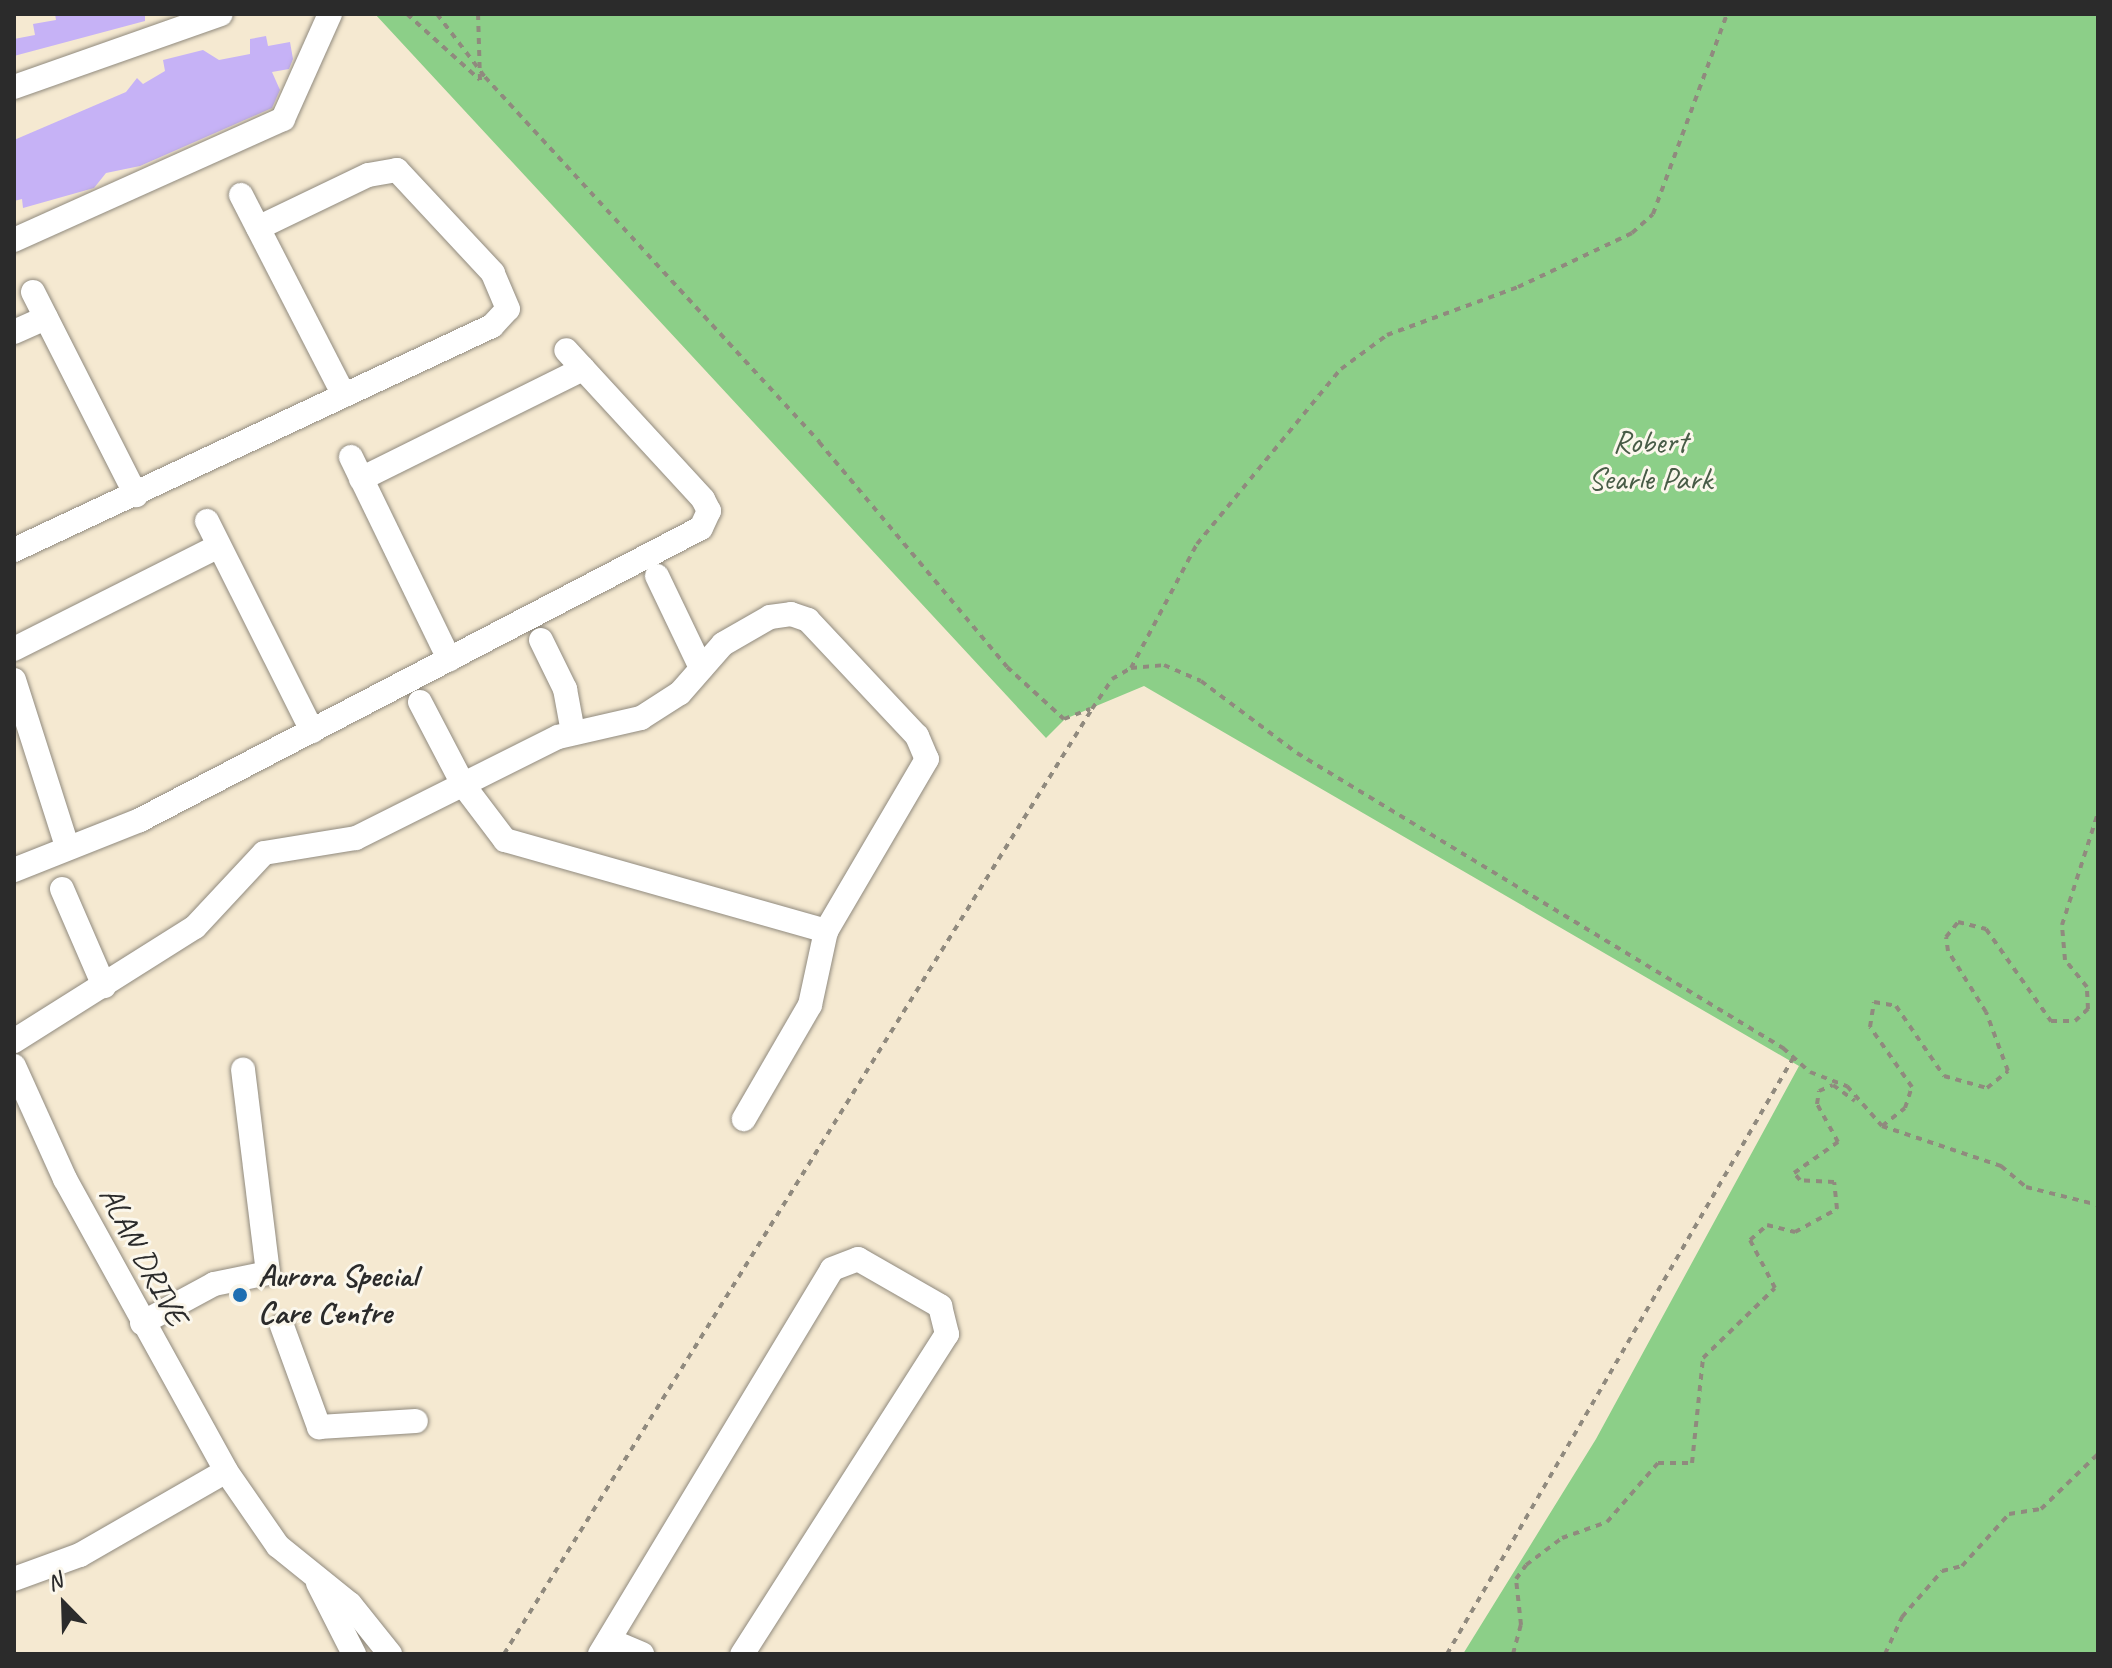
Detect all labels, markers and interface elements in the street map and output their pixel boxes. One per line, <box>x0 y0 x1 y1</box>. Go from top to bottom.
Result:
park label: Robert Searle Park <box>1588 424 1712 499</box>
street label: ALAN DRIVE <box>91 1180 195 1332</box>
place label: Aurora Special Care Centre <box>258 1258 417 1333</box>
marker: Aurora Special Care Centre <box>229 1284 251 1306</box>
north arrow <box>24 1564 104 1644</box>
text: N <box>43 1566 66 1597</box>

